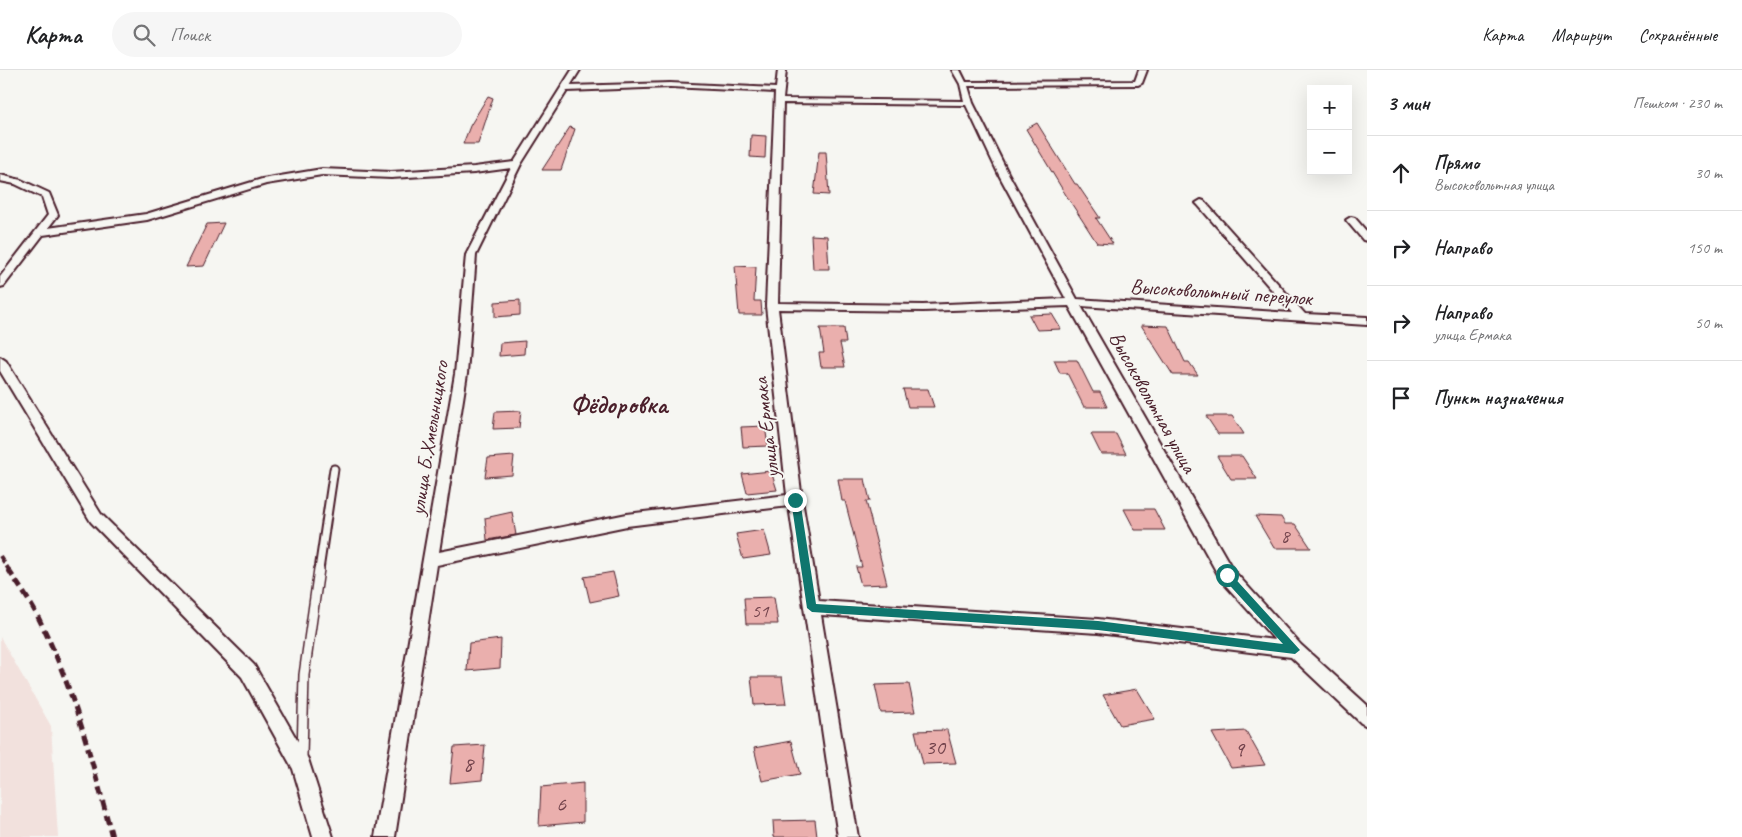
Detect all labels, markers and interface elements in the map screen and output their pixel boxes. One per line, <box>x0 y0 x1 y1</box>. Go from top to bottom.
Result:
search box <box>112 12 462 57</box>
text: Карта <box>25 20 82 50</box>
icon: search <box>130 21 158 49</box>
text: Поиск <box>170 23 210 47</box>
text: Карта <box>1482 24 1523 46</box>
text: Маршрут <box>1551 24 1611 46</box>
text: Сохранённые <box>1639 24 1717 46</box>
map controls <box>1307 85 1352 175</box>
button: + <box>1307 85 1352 130</box>
text: 3 мин <box>1387 90 1430 116</box>
text: Пешком · 230 m <box>1633 93 1722 113</box>
button: − <box>1307 130 1352 175</box>
text: Прямо <box>1434 151 1479 175</box>
icon: ahead <box>1387 159 1415 187</box>
text: 30 m <box>1695 163 1722 183</box>
text: Высоковольтная улица <box>1434 175 1554 195</box>
icon: right <box>1387 234 1415 262</box>
text: Направо <box>1434 236 1492 260</box>
text: 150 m <box>1688 238 1722 258</box>
street label: Высоковольтный переулок <box>1129 273 1315 311</box>
text: Направо <box>1434 301 1492 325</box>
icon: right <box>1387 309 1415 337</box>
text: 50 m <box>1695 313 1722 333</box>
text: улица Ермака <box>1434 325 1511 345</box>
street label: Высоковольтная улица <box>1103 327 1203 479</box>
street label: улица Б.Хмельницкого <box>404 358 454 519</box>
street label: улица Ермака <box>747 375 785 482</box>
icon: arrive <box>1387 384 1415 412</box>
text: Пункт назначения <box>1434 386 1563 410</box>
district label: Фёдоровка <box>571 388 670 421</box>
route end <box>784 489 807 512</box>
house number: 8 <box>1281 524 1292 548</box>
route start <box>1216 564 1239 587</box>
house number: 51 <box>751 599 770 623</box>
house number: 30 <box>925 733 947 761</box>
house number: 9 <box>1234 735 1246 763</box>
house number: 8 <box>463 750 475 778</box>
house number: 6 <box>556 790 567 818</box>

